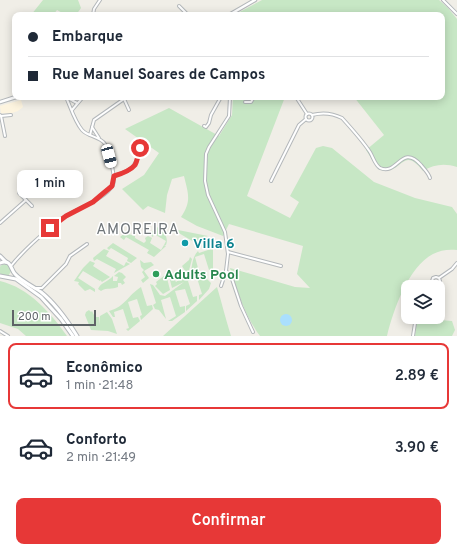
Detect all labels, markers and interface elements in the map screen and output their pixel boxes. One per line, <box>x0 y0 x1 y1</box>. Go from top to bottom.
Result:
text: Embarque <box>52 28 123 47</box>
text: Rue Manuel Soares de Campos <box>52 66 265 85</box>
route start <box>131 139 149 157</box>
car <box>100 143 118 169</box>
callout: 1 min <box>17 170 83 198</box>
text: 1 min <box>35 176 65 192</box>
route end <box>41 219 59 237</box>
district label: AMOREIRA <box>96 221 180 240</box>
place label: Villa 6 <box>193 236 235 253</box>
marker: Villa 6 <box>180 238 190 248</box>
place label: Adults Pool <box>164 267 239 284</box>
marker: Adults Pool <box>151 269 161 279</box>
map controls <box>401 280 445 324</box>
button: layers <box>401 280 445 324</box>
scale bar <box>12 308 96 327</box>
text: 200 m <box>18 310 51 324</box>
icon: car <box>18 358 54 394</box>
text: Econômico <box>66 359 143 378</box>
text: 2.89 € <box>395 367 439 386</box>
text: 1 min · 21:48 <box>66 378 133 394</box>
icon: car <box>18 430 54 466</box>
text: Conforto <box>66 431 127 450</box>
text: 3.90 € <box>395 439 439 458</box>
text: 2 min · 21:49 <box>66 450 136 466</box>
button: Confirmar <box>16 498 441 544</box>

